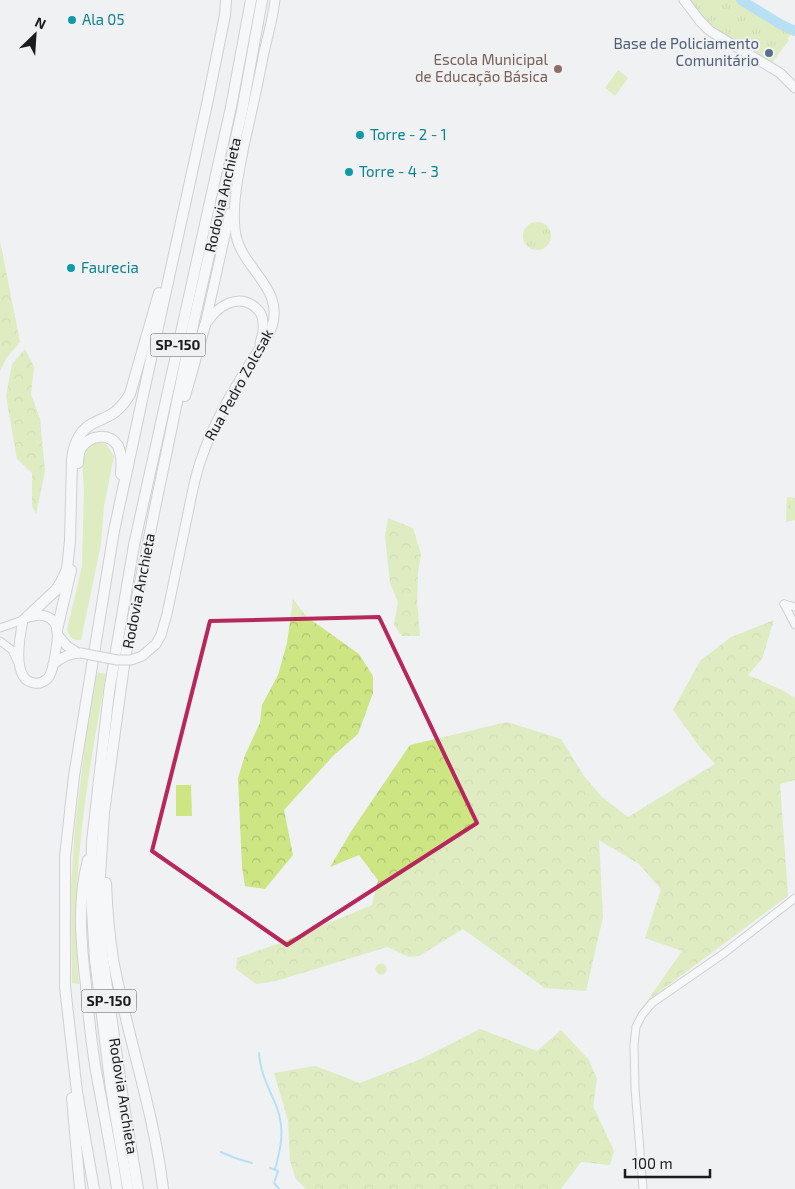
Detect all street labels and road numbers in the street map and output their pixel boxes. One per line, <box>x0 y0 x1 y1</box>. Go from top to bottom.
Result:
street label: Rodovia Anchieta <box>200 136 244 254</box>
street label: Rua Pedro Zolcsak <box>200 325 276 443</box>
road number: SP-150 <box>150 334 206 356</box>
street label: Rodovia Anchieta <box>118 531 158 650</box>
road number: SP-150 <box>82 989 136 1012</box>
street label: Rodovia Anchieta <box>106 1036 142 1155</box>

